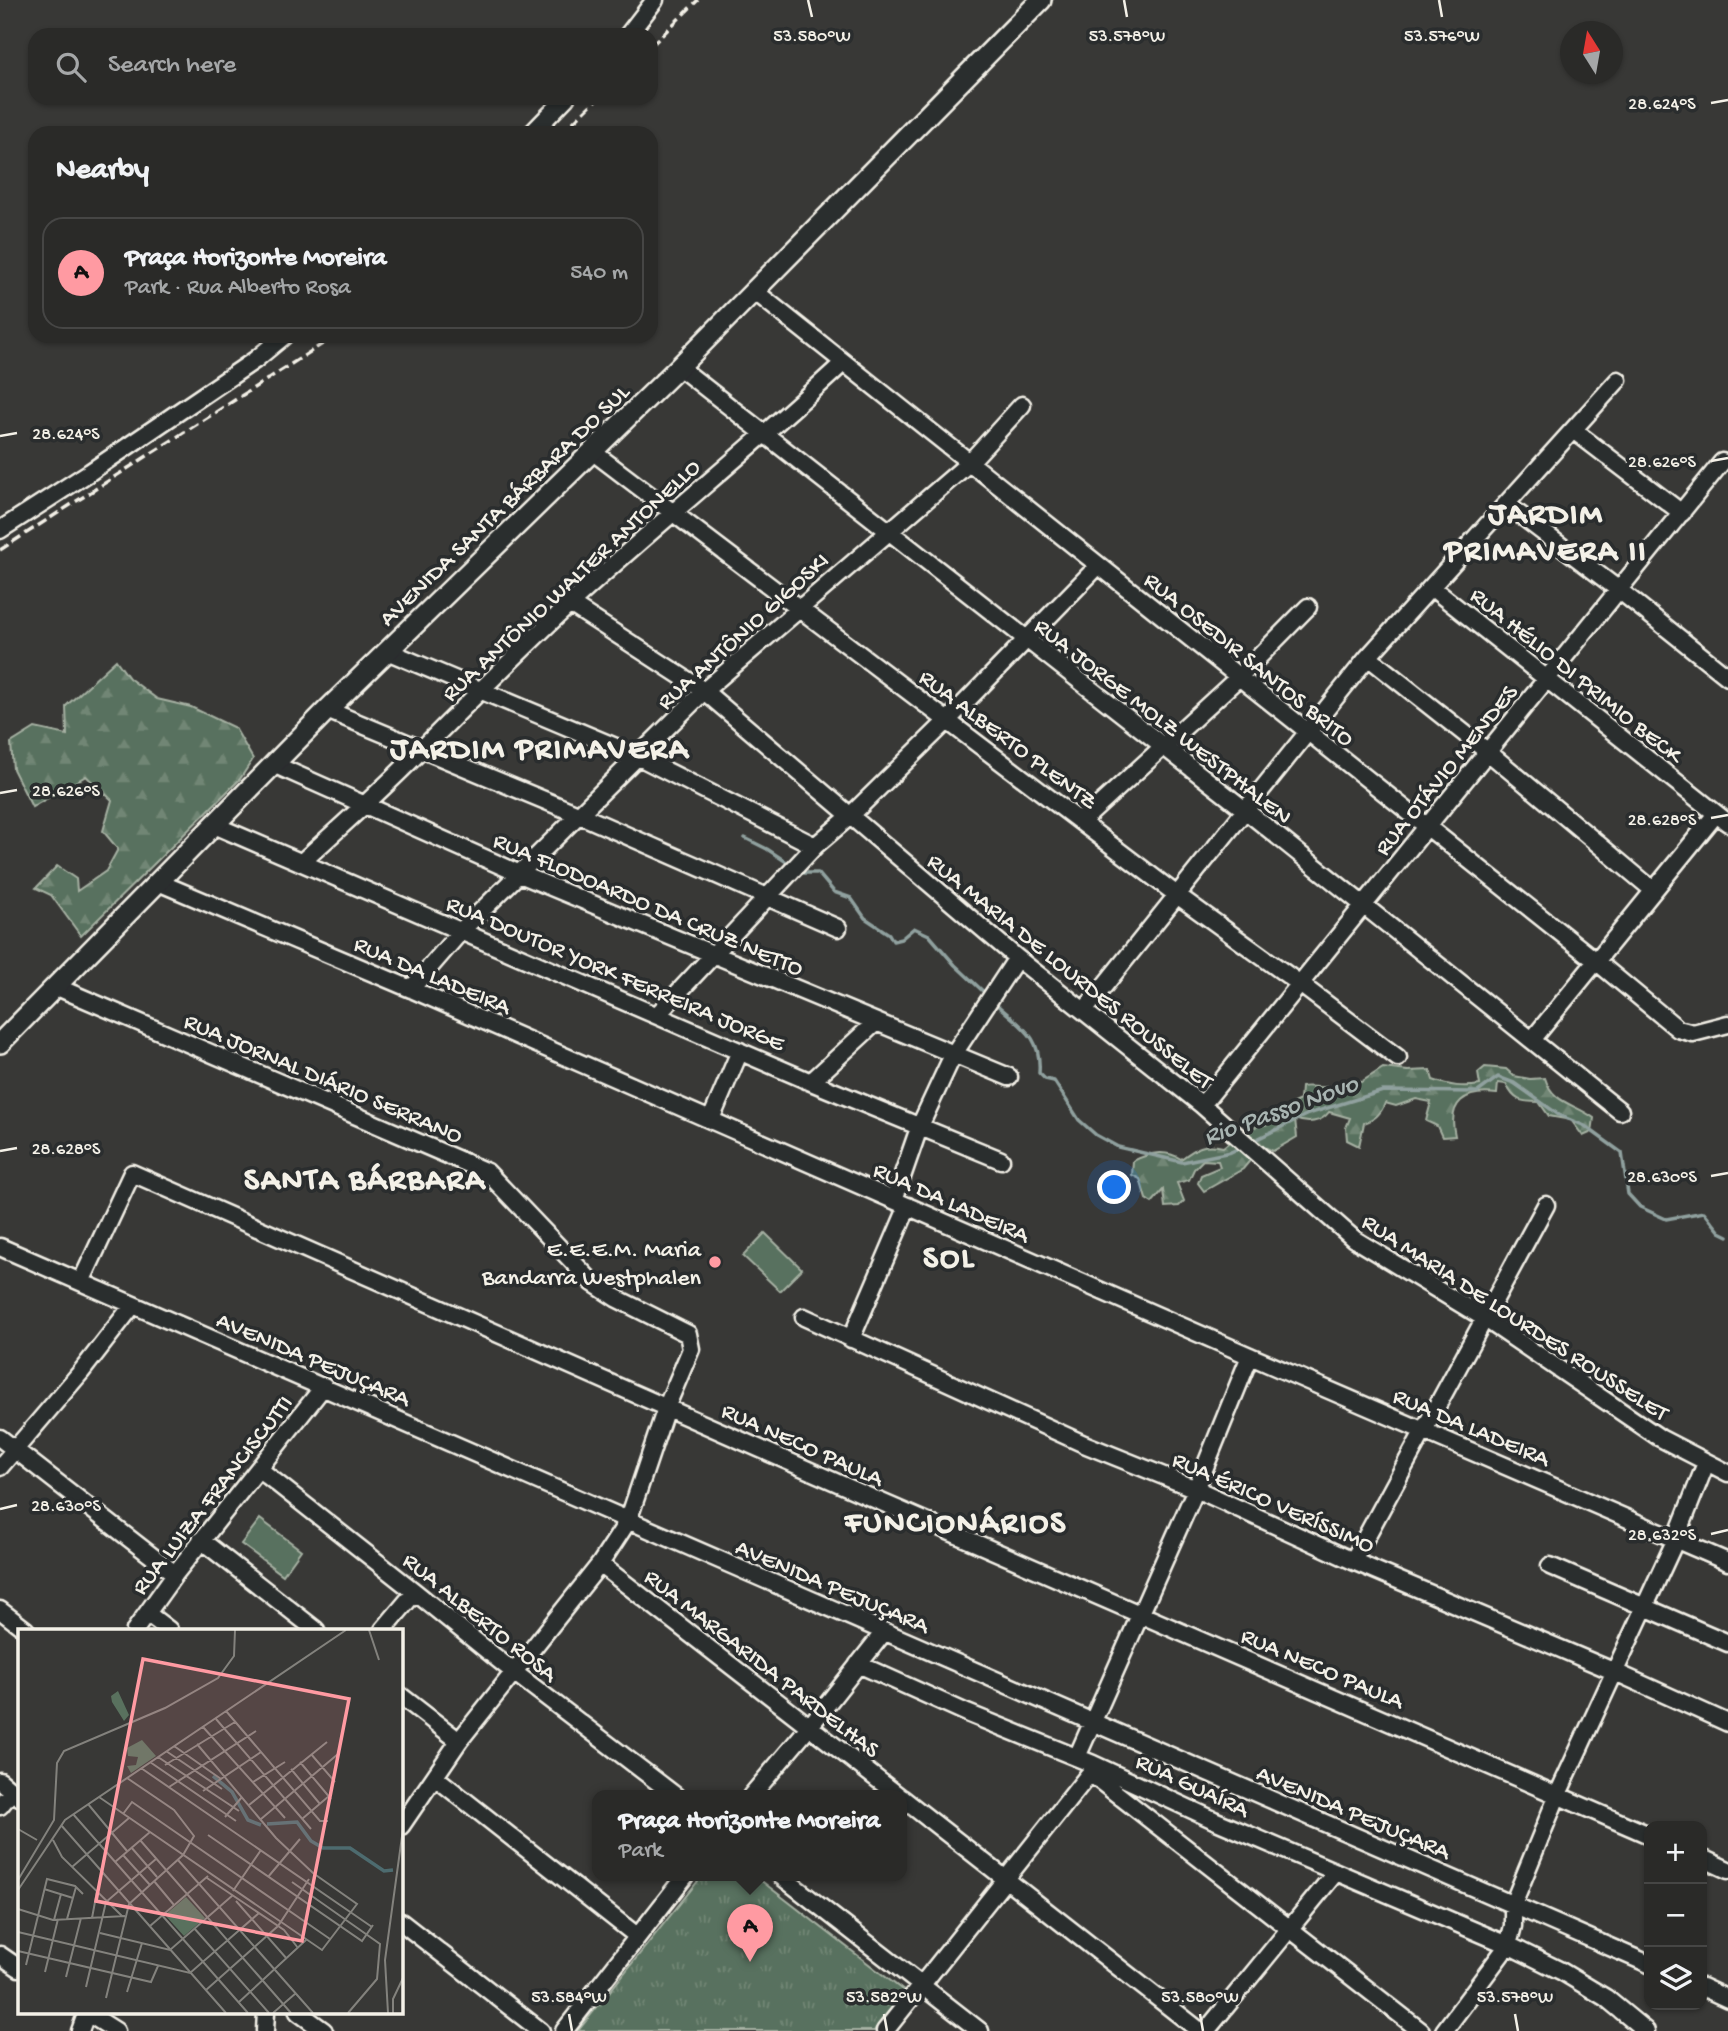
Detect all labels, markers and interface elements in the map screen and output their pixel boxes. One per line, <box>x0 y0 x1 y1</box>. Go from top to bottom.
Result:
north arrow <box>1560 21 1623 84</box>
text: 53.580°W <box>773 27 851 48</box>
text: 53.578°W <box>1089 27 1165 48</box>
text: 53.576°W <box>1404 27 1480 48</box>
search box <box>28 28 658 105</box>
icon: search <box>52 48 90 86</box>
text: Search here <box>108 51 236 82</box>
text: 28.624°S <box>1628 95 1696 116</box>
text: Nearby <box>56 154 149 189</box>
text: Praça Horizonte Moreira <box>125 244 387 275</box>
text: A <box>74 260 88 287</box>
text: 540 m <box>570 260 628 287</box>
text: Park · Rua Alberto Rosa <box>125 275 351 302</box>
street label: AVENIDA SANTA BÁRBARA DO SUL <box>374 378 638 634</box>
text: 28.624°S <box>32 425 100 446</box>
text: 28.626°S <box>1628 453 1697 474</box>
street label: RUA ANTÔNIO WALTER ANTONELLO <box>437 454 708 709</box>
district label: JARDIM PRIMAVERA II <box>1442 497 1648 572</box>
street label: RUA ANTÔNIO GIGOSKI <box>652 548 837 718</box>
street label: RUA OSEDIR SANTOS BRITO <box>1137 567 1359 754</box>
street label: RUA HÉLIO DI PRIMIO BECK <box>1463 582 1689 773</box>
street label: RUA JORGE MOLZ WESTPHALEN <box>1027 613 1297 832</box>
street label: RUA ALBERTO PLENTZ <box>912 664 1102 818</box>
street label: RUA OTÁVIO MENDES <box>1370 679 1526 863</box>
district label: JARDIM PRIMAVERA <box>389 732 690 770</box>
text: 28.626°S <box>32 782 101 803</box>
text: 28.628°S <box>1628 811 1697 832</box>
street label: RUA FLODOARDO DA CRUZ NETTO <box>488 828 807 985</box>
street label: RUA MARIA DE LOURDES ROUSSELET <box>920 848 1219 1098</box>
street label: RUA DOUTOR YORK FERREIRA JORGE <box>441 891 789 1060</box>
street label: RUA DA LADEIRA <box>349 931 516 1024</box>
street label: RUA JORNAL DIÁRIO SERRANO <box>179 1008 466 1152</box>
water label: Rio Passo Novo <box>1200 1069 1364 1154</box>
text: 28.628°S <box>32 1140 101 1161</box>
street label: RUA DA LADEIRA <box>868 1157 1035 1252</box>
district label: SANTA BÁRBARA <box>244 1162 486 1201</box>
text: 28.630°S <box>1627 1168 1697 1189</box>
your location <box>1097 1170 1131 1204</box>
street label: RUA MARIA DE LOURDES ROUSSELET <box>1355 1209 1674 1430</box>
place label: E.E.E.M. Maria Bandarra Westphalen <box>481 1237 702 1294</box>
district label: SOL <box>923 1241 975 1279</box>
marker: E.E.E.M. Maria Bandarra Westphalen <box>707 1254 723 1270</box>
street label: AVENIDA PEJUÇARA <box>211 1307 416 1416</box>
street label: RUA DA LADEIRA <box>1388 1383 1555 1476</box>
street label: RUA LUIZA FRANCISCUTTI <box>127 1390 301 1602</box>
street label: RUA NECO PAULA <box>716 1398 889 1496</box>
street label: RUA ÉRICO VERÍSSIMO <box>1167 1447 1378 1562</box>
text: 28.630°S <box>31 1497 101 1518</box>
district label: FUNCIONÁRIOS <box>844 1505 1067 1544</box>
text: 28.632°S <box>1628 1526 1697 1547</box>
street label: AVENIDA PEJUÇARA <box>730 1534 935 1643</box>
street label: RUA ALBERTO ROSA <box>396 1547 563 1691</box>
street label: RUA MARGARIDA PARDELHAS <box>637 1564 885 1766</box>
street label: RUA NECO PAULA <box>1236 1623 1409 1718</box>
inset map <box>18 1629 402 2014</box>
street label: RUA GUAÍRA <box>1130 1748 1255 1827</box>
street label: AVENIDA PEJUÇARA <box>1251 1760 1456 1869</box>
popup <box>592 1790 907 1881</box>
text: Praça Horizonte Moreira <box>619 1807 880 1838</box>
map controls <box>1644 1821 1707 2010</box>
button: + <box>1644 1821 1707 1884</box>
text: Park <box>619 1838 663 1865</box>
button: − <box>1644 1884 1707 1947</box>
pin: A <box>727 1904 773 1962</box>
button: layers <box>1644 1947 1707 2010</box>
text: 53.584°W <box>531 1988 607 2009</box>
text: 53.582°W <box>846 1988 922 2009</box>
text: 53.580°W <box>1161 1988 1239 2009</box>
text: 53.578°W <box>1477 1988 1553 2009</box>

